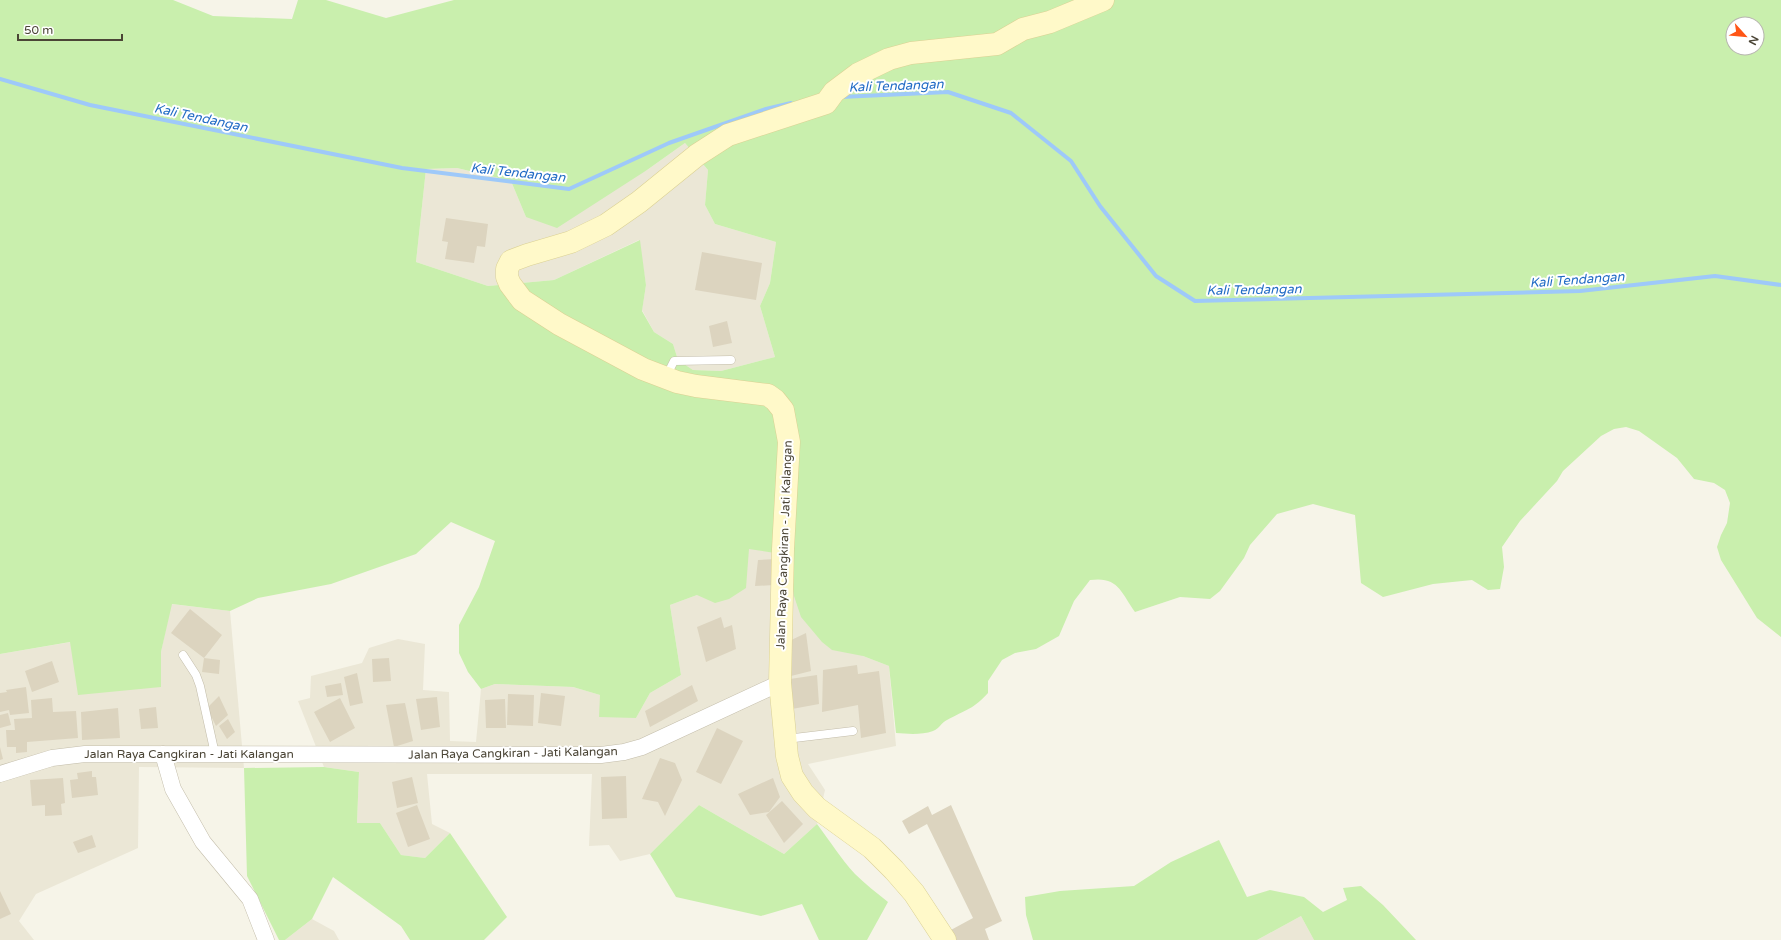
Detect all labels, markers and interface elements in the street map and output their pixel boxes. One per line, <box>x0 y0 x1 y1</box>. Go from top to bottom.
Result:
scale bar <box>18 16 122 42</box>
north arrow <box>1725 16 1765 56</box>
text: 50 m <box>24 23 53 37</box>
text: N <box>1746 33 1761 47</box>
water label: Kali Tendangan <box>848 76 945 96</box>
water label: Kali Tendangan <box>153 100 250 136</box>
water label: Kali Tendangan <box>470 160 567 186</box>
water label: Kali Tendangan <box>1529 269 1626 291</box>
water label: Kali Tendangan <box>1206 281 1303 299</box>
street label: Jalan Raya Cangkiran - Jati Kalangan <box>773 440 795 650</box>
street label: Jalan Raya Cangkiran - Jati Kalangan <box>408 744 618 762</box>
street label: Jalan Raya Cangkiran - Jati Kalangan <box>84 747 294 761</box>

